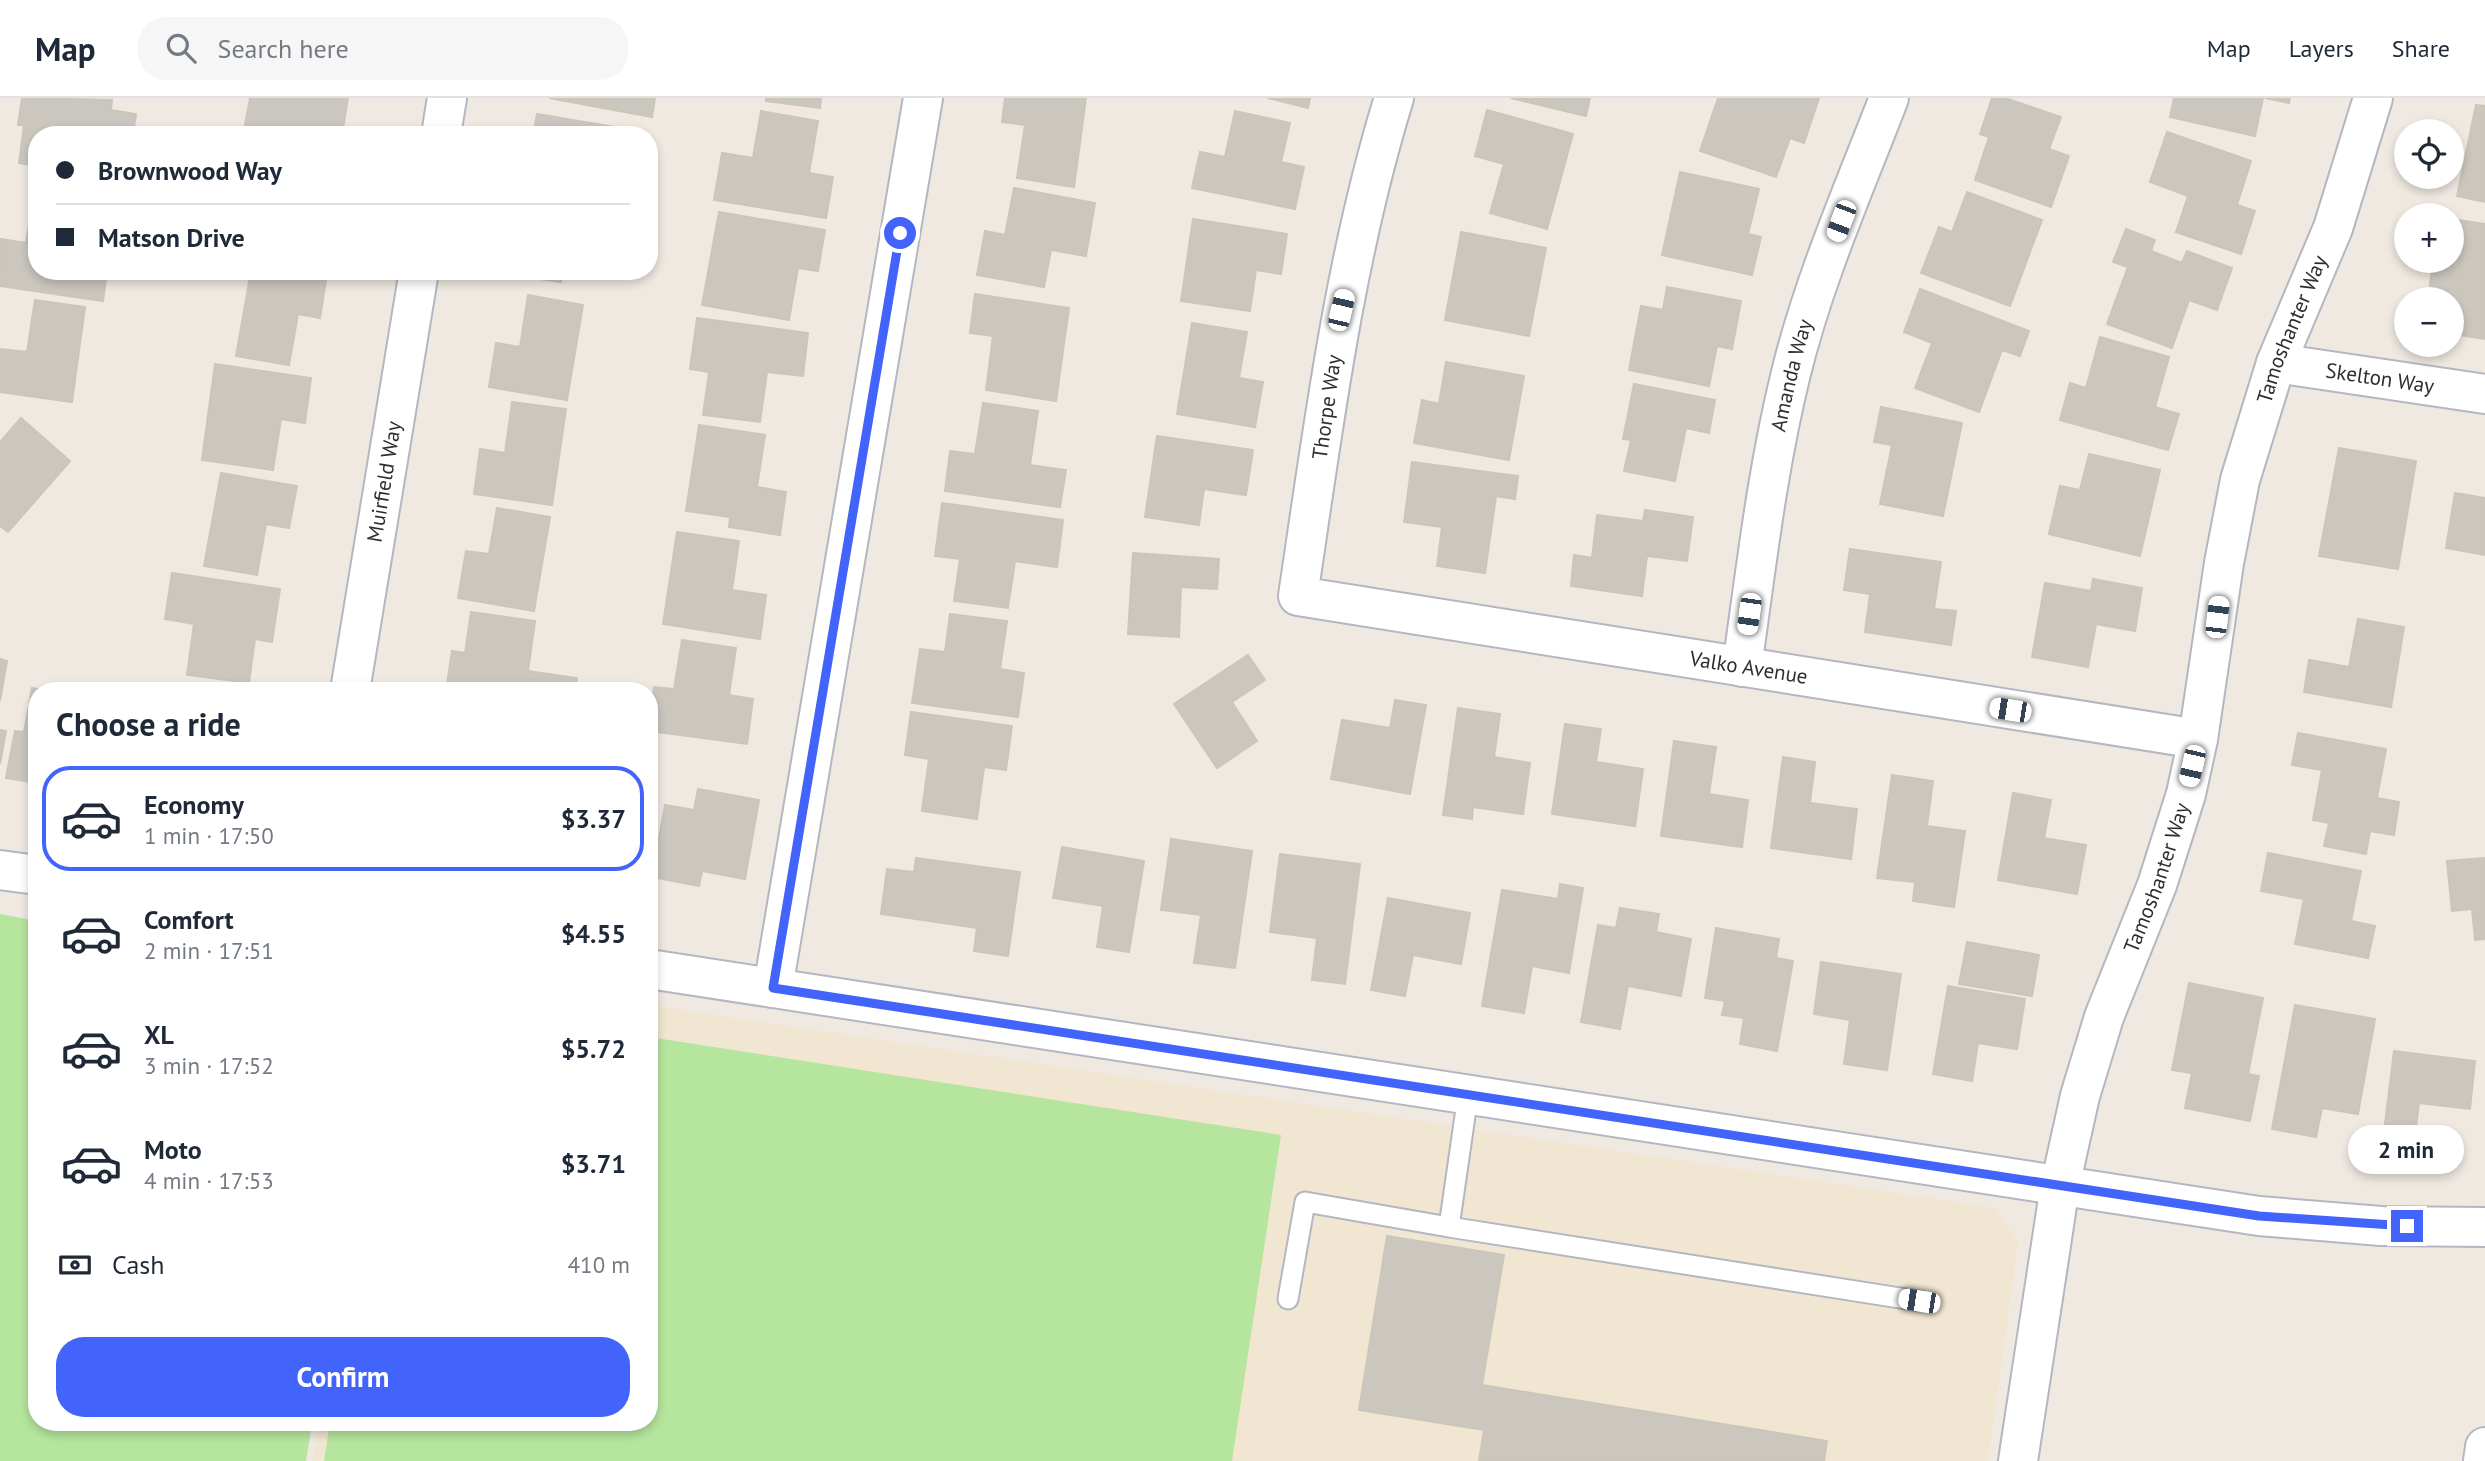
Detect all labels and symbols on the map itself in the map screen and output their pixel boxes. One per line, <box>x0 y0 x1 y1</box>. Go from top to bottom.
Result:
car <box>1824 198 1859 244</box>
route start <box>884 217 916 249</box>
street label: Tamoshanter Way <box>2250 251 2333 406</box>
car <box>1327 287 1356 333</box>
street label: Amanda Way <box>1764 315 1818 434</box>
street label: Thorpe Way <box>1306 353 1347 461</box>
street label: Skelton Way <box>2324 357 2436 399</box>
street label: Muirfield Way <box>361 419 407 544</box>
car <box>1736 592 1763 636</box>
car <box>2205 595 2230 639</box>
street label: Valko Avenue <box>1687 644 1810 690</box>
car <box>1988 696 2033 724</box>
car <box>2178 743 2207 789</box>
street label: Tamoshanter Way <box>2117 799 2195 956</box>
callout: 2 min <box>2349 1124 2465 1174</box>
route end <box>2391 1210 2423 1242</box>
car <box>1897 1287 1942 1315</box>

